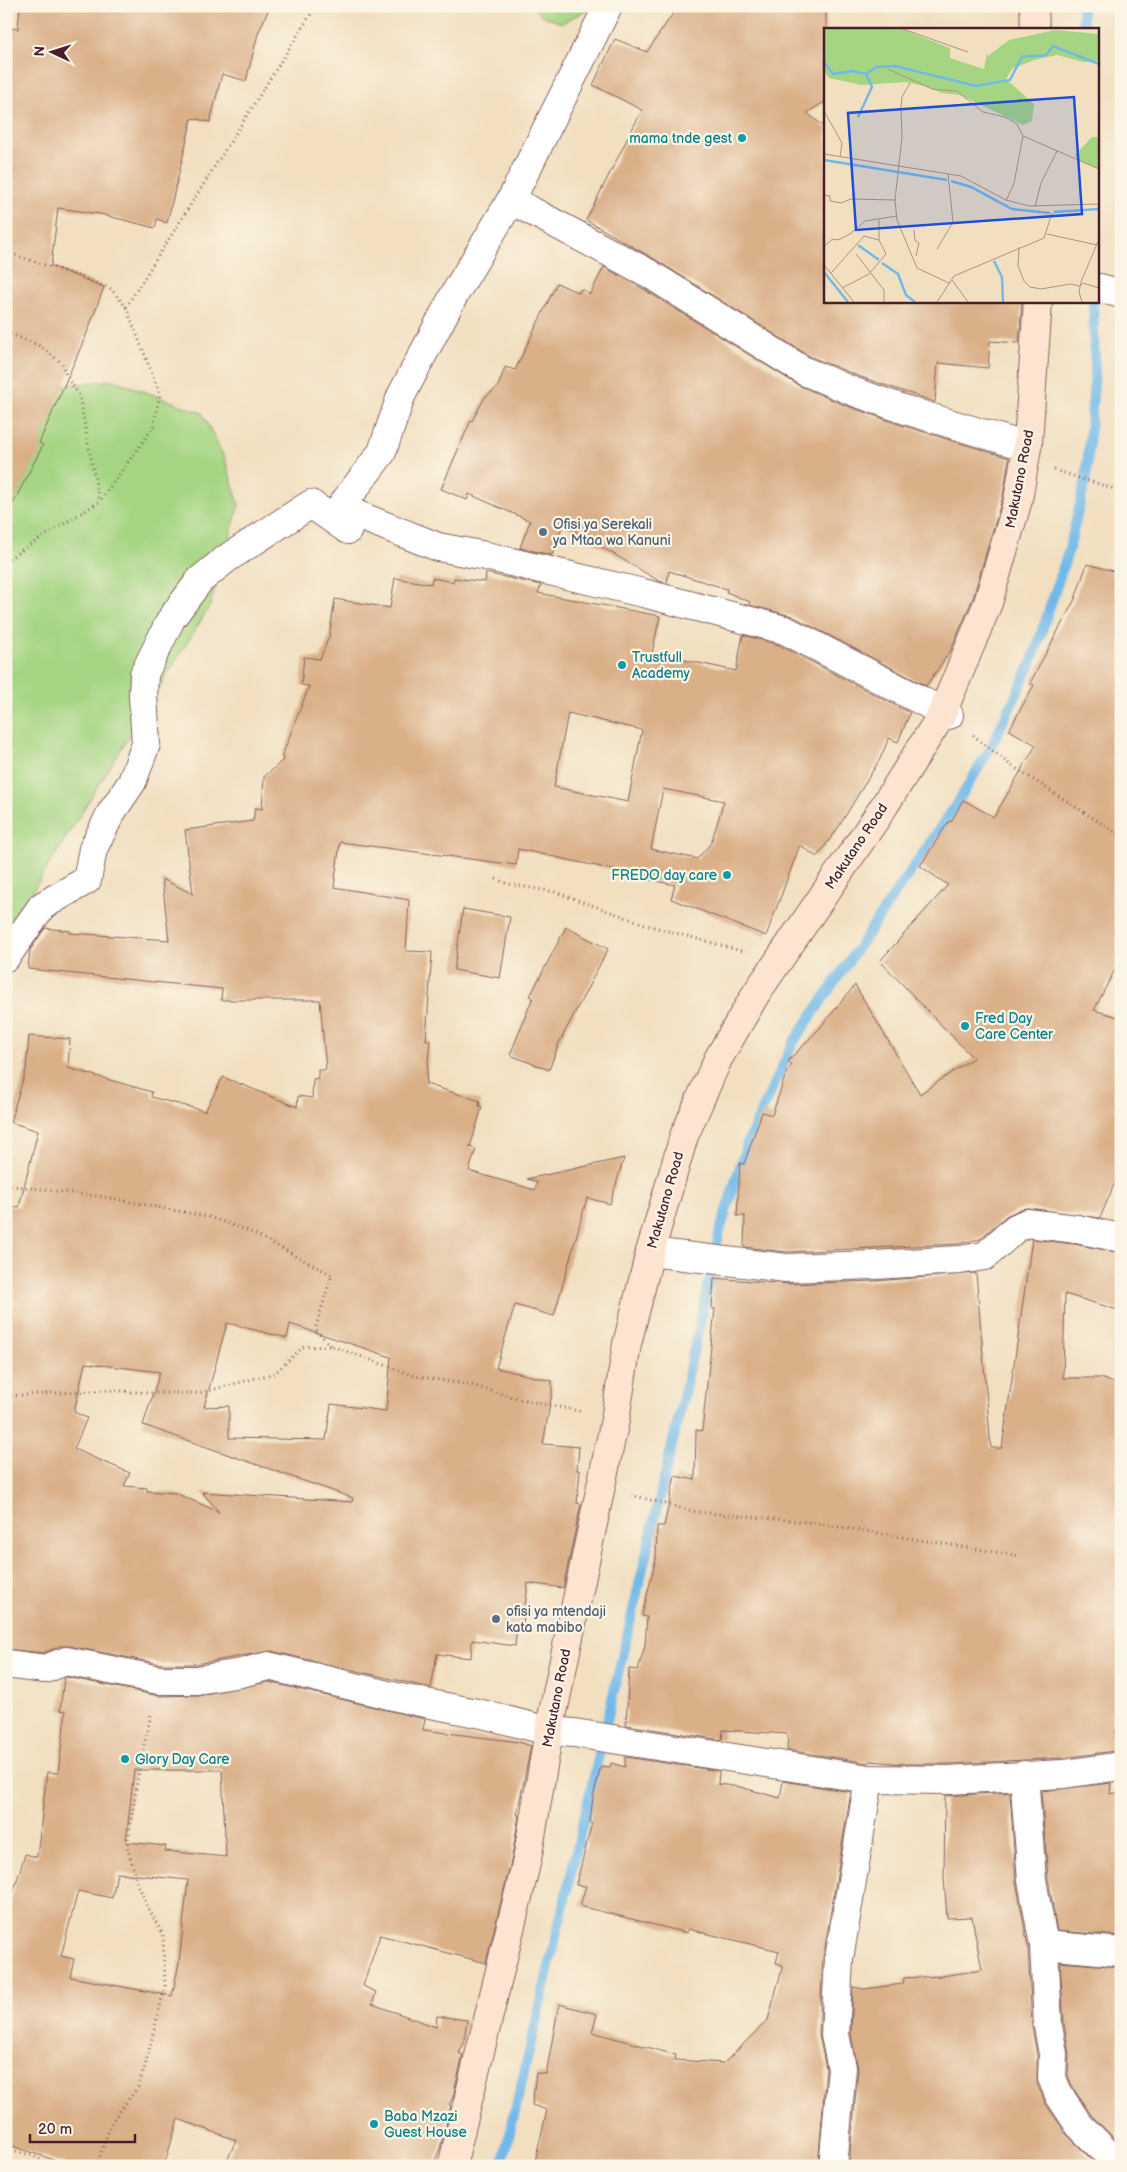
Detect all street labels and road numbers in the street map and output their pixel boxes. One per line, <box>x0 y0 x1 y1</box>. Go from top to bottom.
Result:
street label: Makutano Road <box>1002 428 1037 530</box>
street label: Makutano Road <box>821 800 891 892</box>
street label: Makutano Road <box>644 1150 687 1250</box>
street label: Makutano Road <box>539 1647 574 1749</box>

